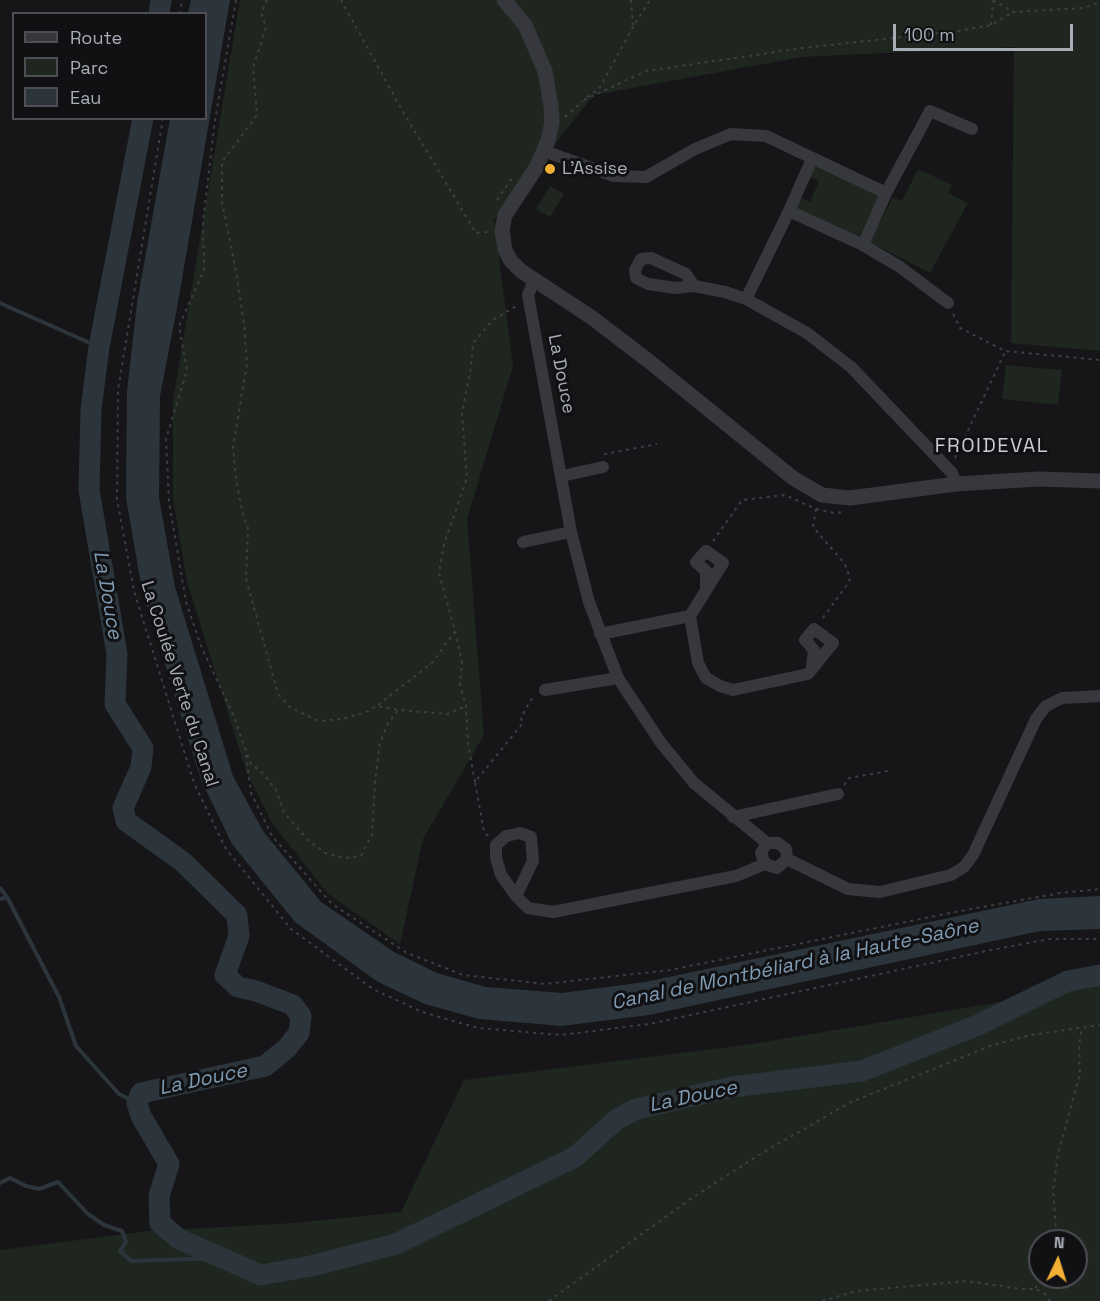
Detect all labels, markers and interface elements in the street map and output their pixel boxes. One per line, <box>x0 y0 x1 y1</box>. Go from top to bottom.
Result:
legend <box>12 12 207 120</box>
scale bar <box>896 12 1076 50</box>
text: 100 m <box>904 23 955 46</box>
text: Route <box>70 26 122 49</box>
text: Parc <box>70 56 108 79</box>
text: Eau <box>70 86 101 109</box>
place label: L'Assise <box>562 158 628 180</box>
marker: L'Assise <box>543 162 557 176</box>
street label: La Douce <box>543 333 579 415</box>
district label: FROIDEVAL <box>935 435 1049 459</box>
water label: La Douce <box>87 549 127 641</box>
street label: La Coulée Verte du Canal <box>136 578 222 790</box>
water label: Canal de Montbéliard à la Haute-Saône <box>609 914 981 1016</box>
water label: La Douce <box>157 1059 249 1101</box>
water label: La Douce <box>647 1076 739 1118</box>
north arrow <box>1028 1229 1088 1289</box>
text: N <box>1053 1232 1065 1253</box>

